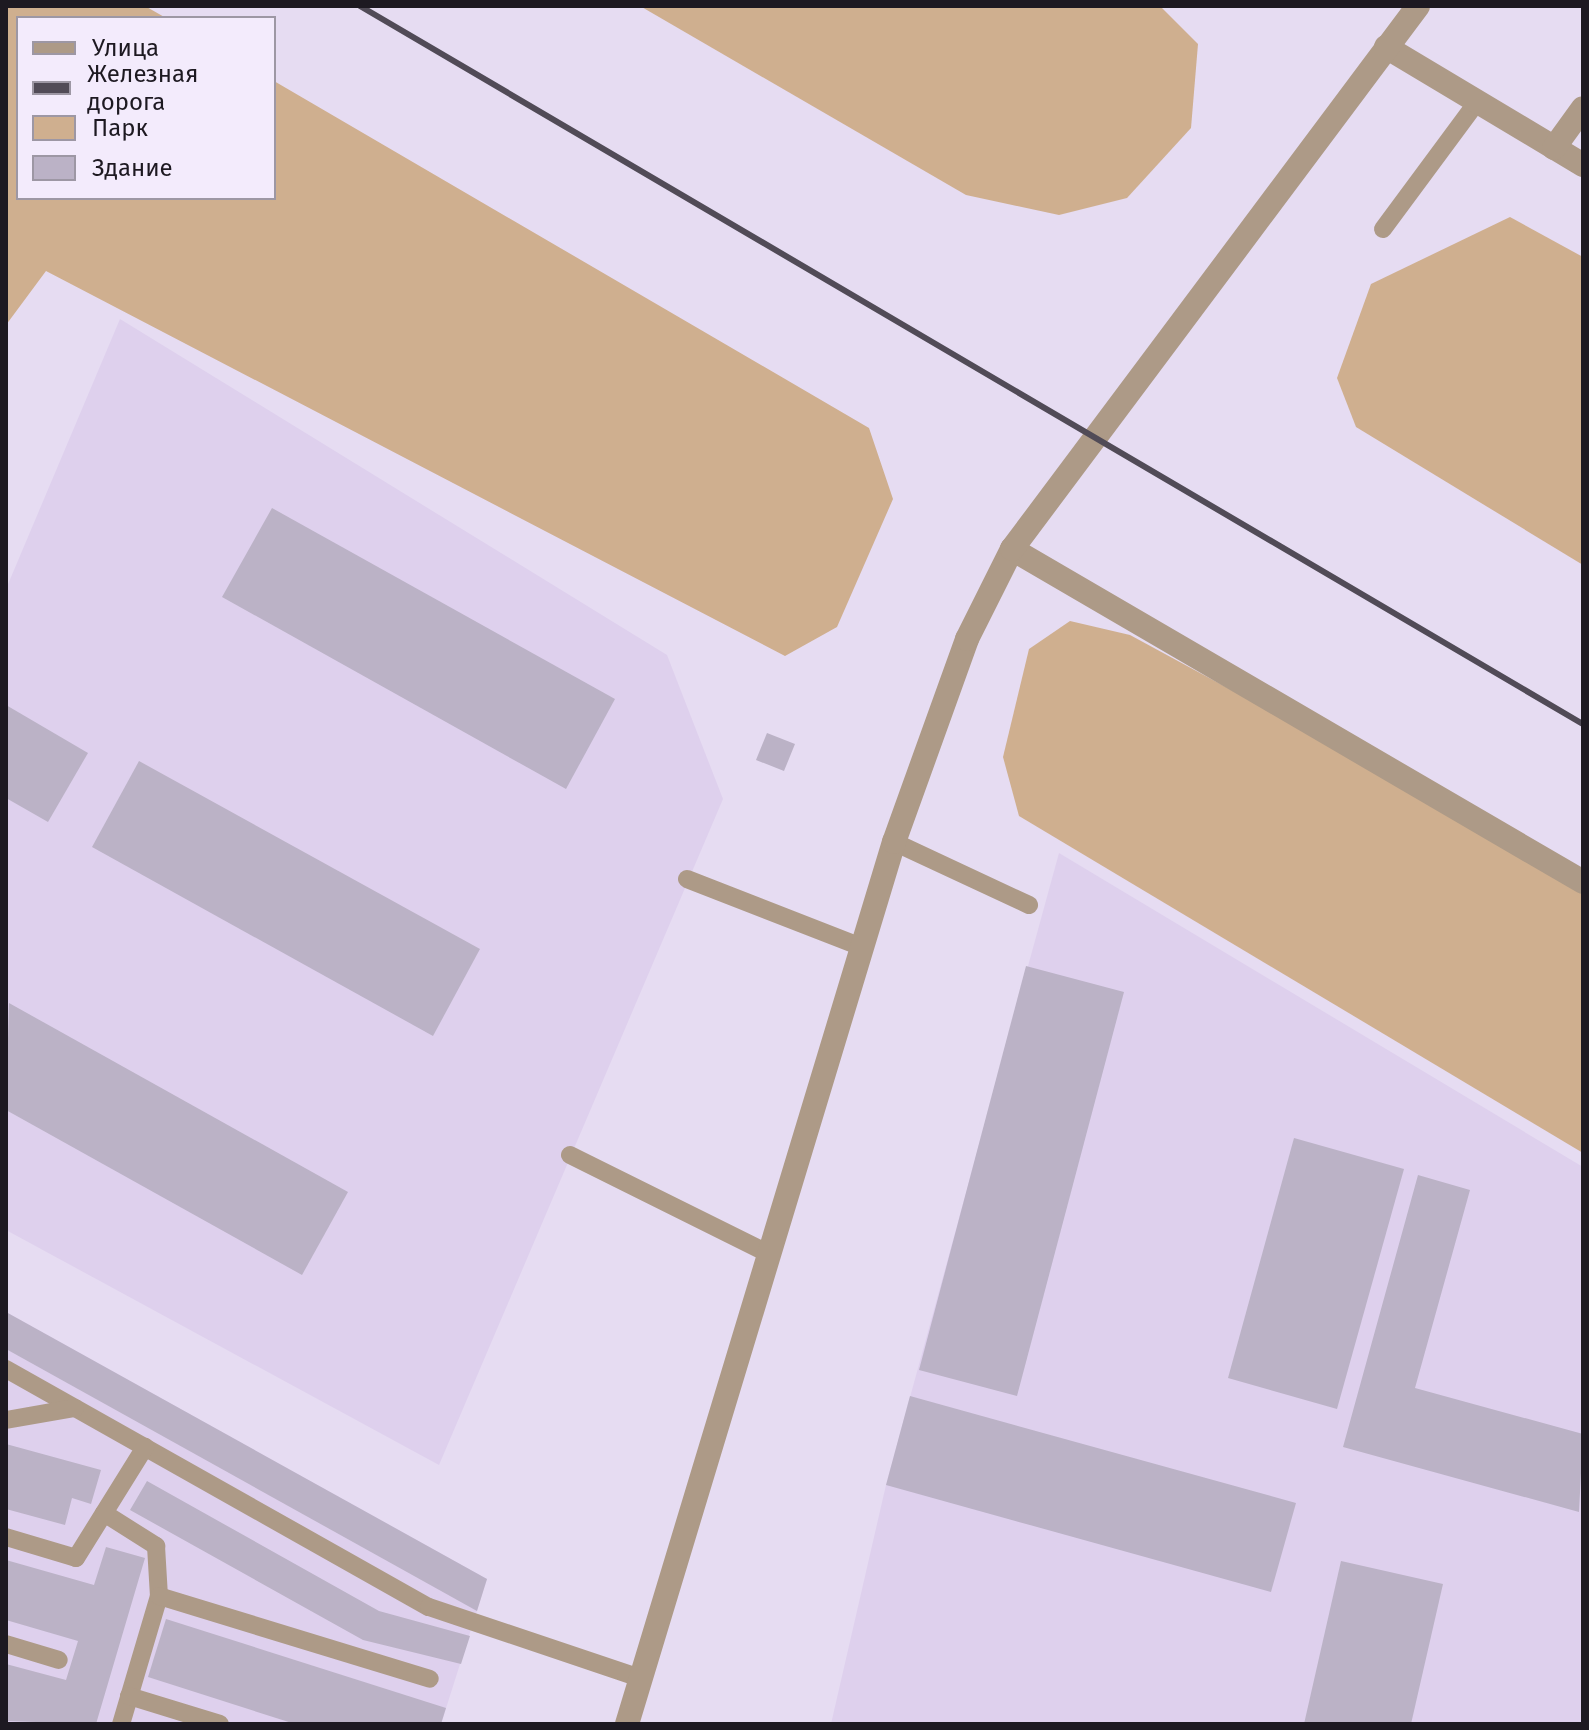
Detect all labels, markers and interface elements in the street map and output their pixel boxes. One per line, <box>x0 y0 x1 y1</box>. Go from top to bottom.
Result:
legend <box>16 16 276 200</box>
text: Улица <box>92 34 159 62</box>
text: Железная дорога <box>87 60 198 116</box>
text: Парк <box>92 114 148 142</box>
text: Здание <box>92 154 173 182</box>

